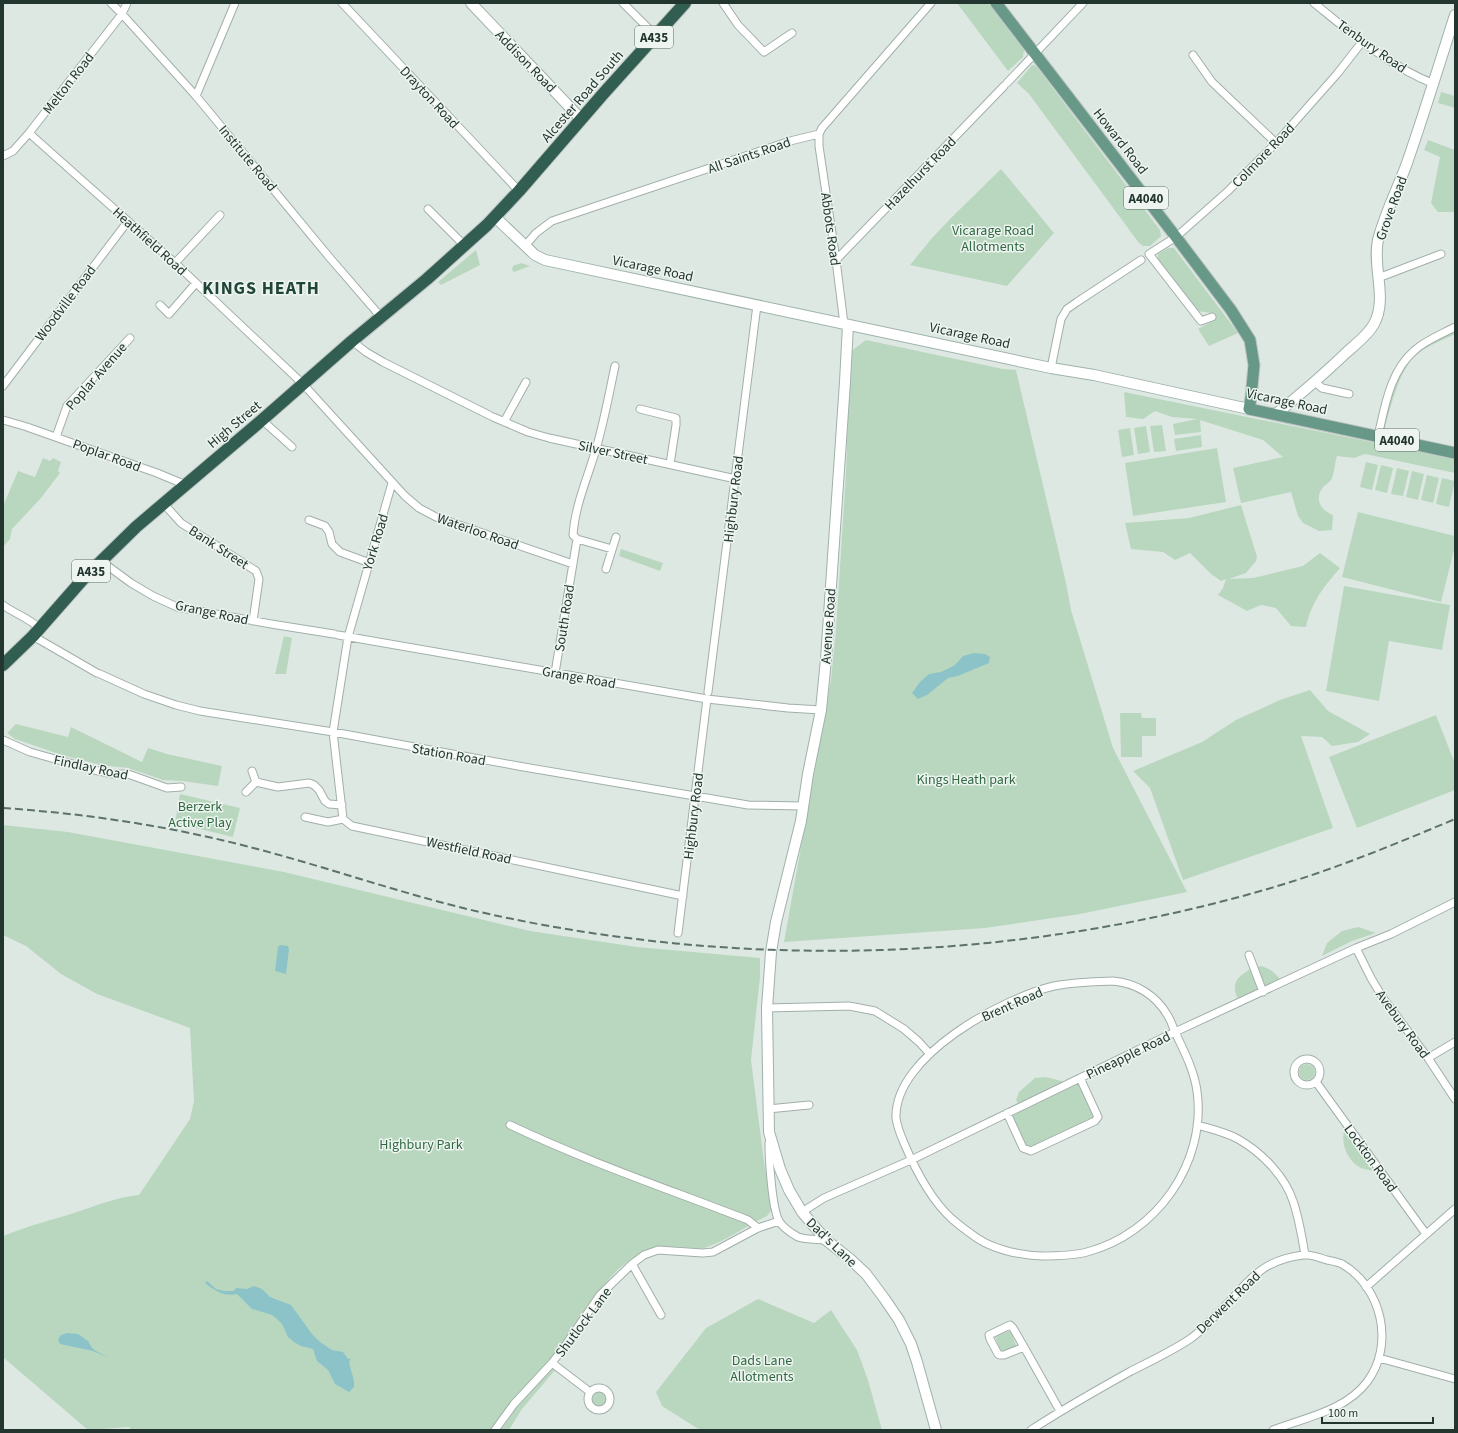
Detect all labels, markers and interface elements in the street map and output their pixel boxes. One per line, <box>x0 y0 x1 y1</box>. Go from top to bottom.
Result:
street label: Tenbury Road <box>1332 15 1410 78</box>
street label: Addison Road <box>490 26 560 98</box>
road number: A435 <box>635 26 673 48</box>
street label: Alcester Road South <box>537 46 629 147</box>
street label: Melton Road <box>38 49 99 119</box>
street label: Drayton Road <box>395 62 464 134</box>
street label: Howard Road <box>1088 104 1152 179</box>
street label: Colmore Road <box>1228 119 1300 192</box>
street label: Institute Road <box>213 121 281 196</box>
street label: All Saints Road <box>705 132 793 179</box>
street label: Hazelhurst Road <box>880 132 961 215</box>
street label: Grove Road <box>1371 173 1413 243</box>
road number: A4040 <box>1124 187 1168 209</box>
street label: Abbots Road <box>815 191 845 267</box>
street label: Heathfield Road <box>108 203 191 281</box>
park label: Vicarage Road Allotments <box>952 221 1034 257</box>
street label: Vicarage Road <box>611 251 695 287</box>
street label: Woodville Road <box>30 261 101 346</box>
district label: KINGS HEATH <box>202 276 320 301</box>
street label: Vicarage Road <box>928 318 1012 354</box>
street label: Poplar Avenue <box>62 338 132 415</box>
street label: Vicarage Road <box>1245 384 1329 420</box>
street label: High Street <box>203 396 266 453</box>
road number: A4040 <box>1375 429 1419 451</box>
street label: Poplar Road <box>70 434 144 478</box>
street label: Silver Street <box>576 436 650 470</box>
street label: Highbury Road <box>719 455 749 544</box>
street label: Waterloo Road <box>434 509 521 555</box>
street label: York Road <box>358 511 394 574</box>
street label: Bank Street <box>185 521 253 575</box>
road number: A435 <box>72 560 110 582</box>
street label: South Road <box>550 583 580 653</box>
street label: Avenue Road <box>816 587 842 665</box>
street label: Grange Road <box>173 595 250 631</box>
street label: Grange Road <box>540 662 617 694</box>
street label: Station Road <box>410 739 487 771</box>
street label: Findlay Road <box>52 750 130 786</box>
park label: Kings Heath park <box>916 770 1016 790</box>
street label: Highbury Road <box>679 772 709 861</box>
park label: Berzerk Active Play <box>168 797 232 833</box>
street label: Westfield Road <box>424 832 513 870</box>
street label: Brent Road <box>979 983 1046 1027</box>
street label: Avebury Road <box>1370 986 1434 1063</box>
street label: Pineapple Road <box>1083 1027 1174 1085</box>
street label: Lockton Road <box>1339 1120 1402 1197</box>
park label: Highbury Park <box>379 1135 463 1155</box>
street label: Dad's Lane <box>801 1213 861 1272</box>
street label: Derwent Road <box>1192 1267 1265 1339</box>
street label: Shutlock Lane <box>551 1283 617 1362</box>
park label: Dads Lane Allotments <box>730 1351 794 1387</box>
scale bar <box>1322 1399 1433 1425</box>
text: 100 m <box>1328 1405 1358 1422</box>

